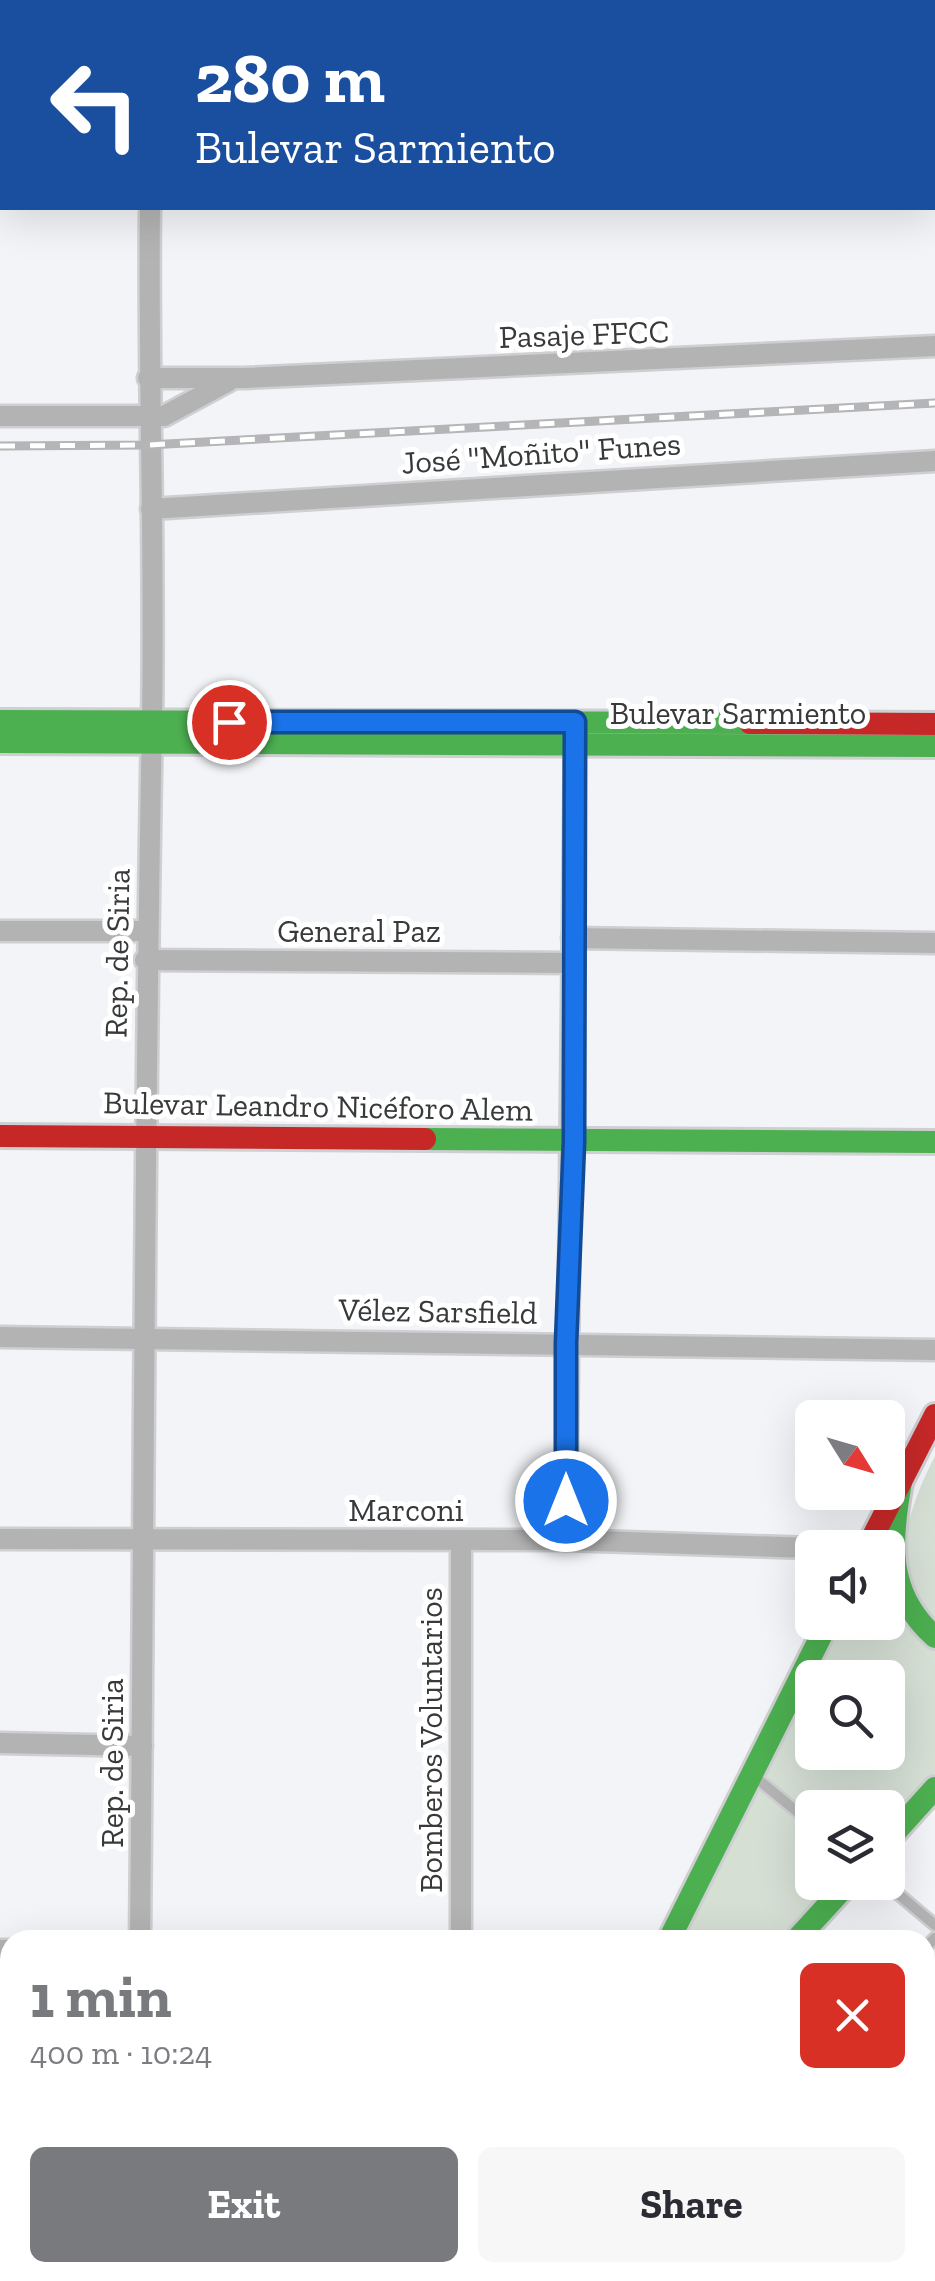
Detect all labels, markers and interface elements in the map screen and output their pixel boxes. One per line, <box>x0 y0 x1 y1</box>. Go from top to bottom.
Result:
text: 280 m <box>195 36 385 120</box>
icon: left <box>30 40 160 170</box>
text: Bulevar Sarmiento <box>195 121 556 175</box>
street label: Pasaje FFCC <box>498 312 670 356</box>
street label: José "Moñito" Funes <box>400 424 682 482</box>
pin <box>187 680 272 765</box>
street label: Bulevar Sarmiento <box>610 694 866 732</box>
icon: arrive <box>202 695 257 750</box>
street label: Rep. de Siria <box>97 868 137 1038</box>
street label: General Paz <box>277 912 441 950</box>
street label: Bulevar Leandro Nicéforo Alem <box>103 1083 533 1129</box>
street label: Vélez Sarsfield <box>337 1290 538 1332</box>
north arrow <box>795 1400 905 1510</box>
map controls <box>795 1400 905 1900</box>
position arrow <box>514 1449 618 1553</box>
street label: Marconi <box>348 1491 464 1529</box>
button: sound <box>795 1530 905 1640</box>
street label: Bomberos Voluntarios <box>412 1587 450 1893</box>
button: search <box>795 1660 905 1770</box>
street label: Rep. de Siria <box>93 1678 131 1848</box>
button: layers <box>795 1790 905 1900</box>
text: 1 min <box>30 1960 172 2032</box>
button: close <box>800 1963 905 2068</box>
text: 400 m · 10:24 <box>30 2034 212 2072</box>
button: Exit <box>30 2147 458 2262</box>
button: Share <box>478 2147 905 2262</box>

